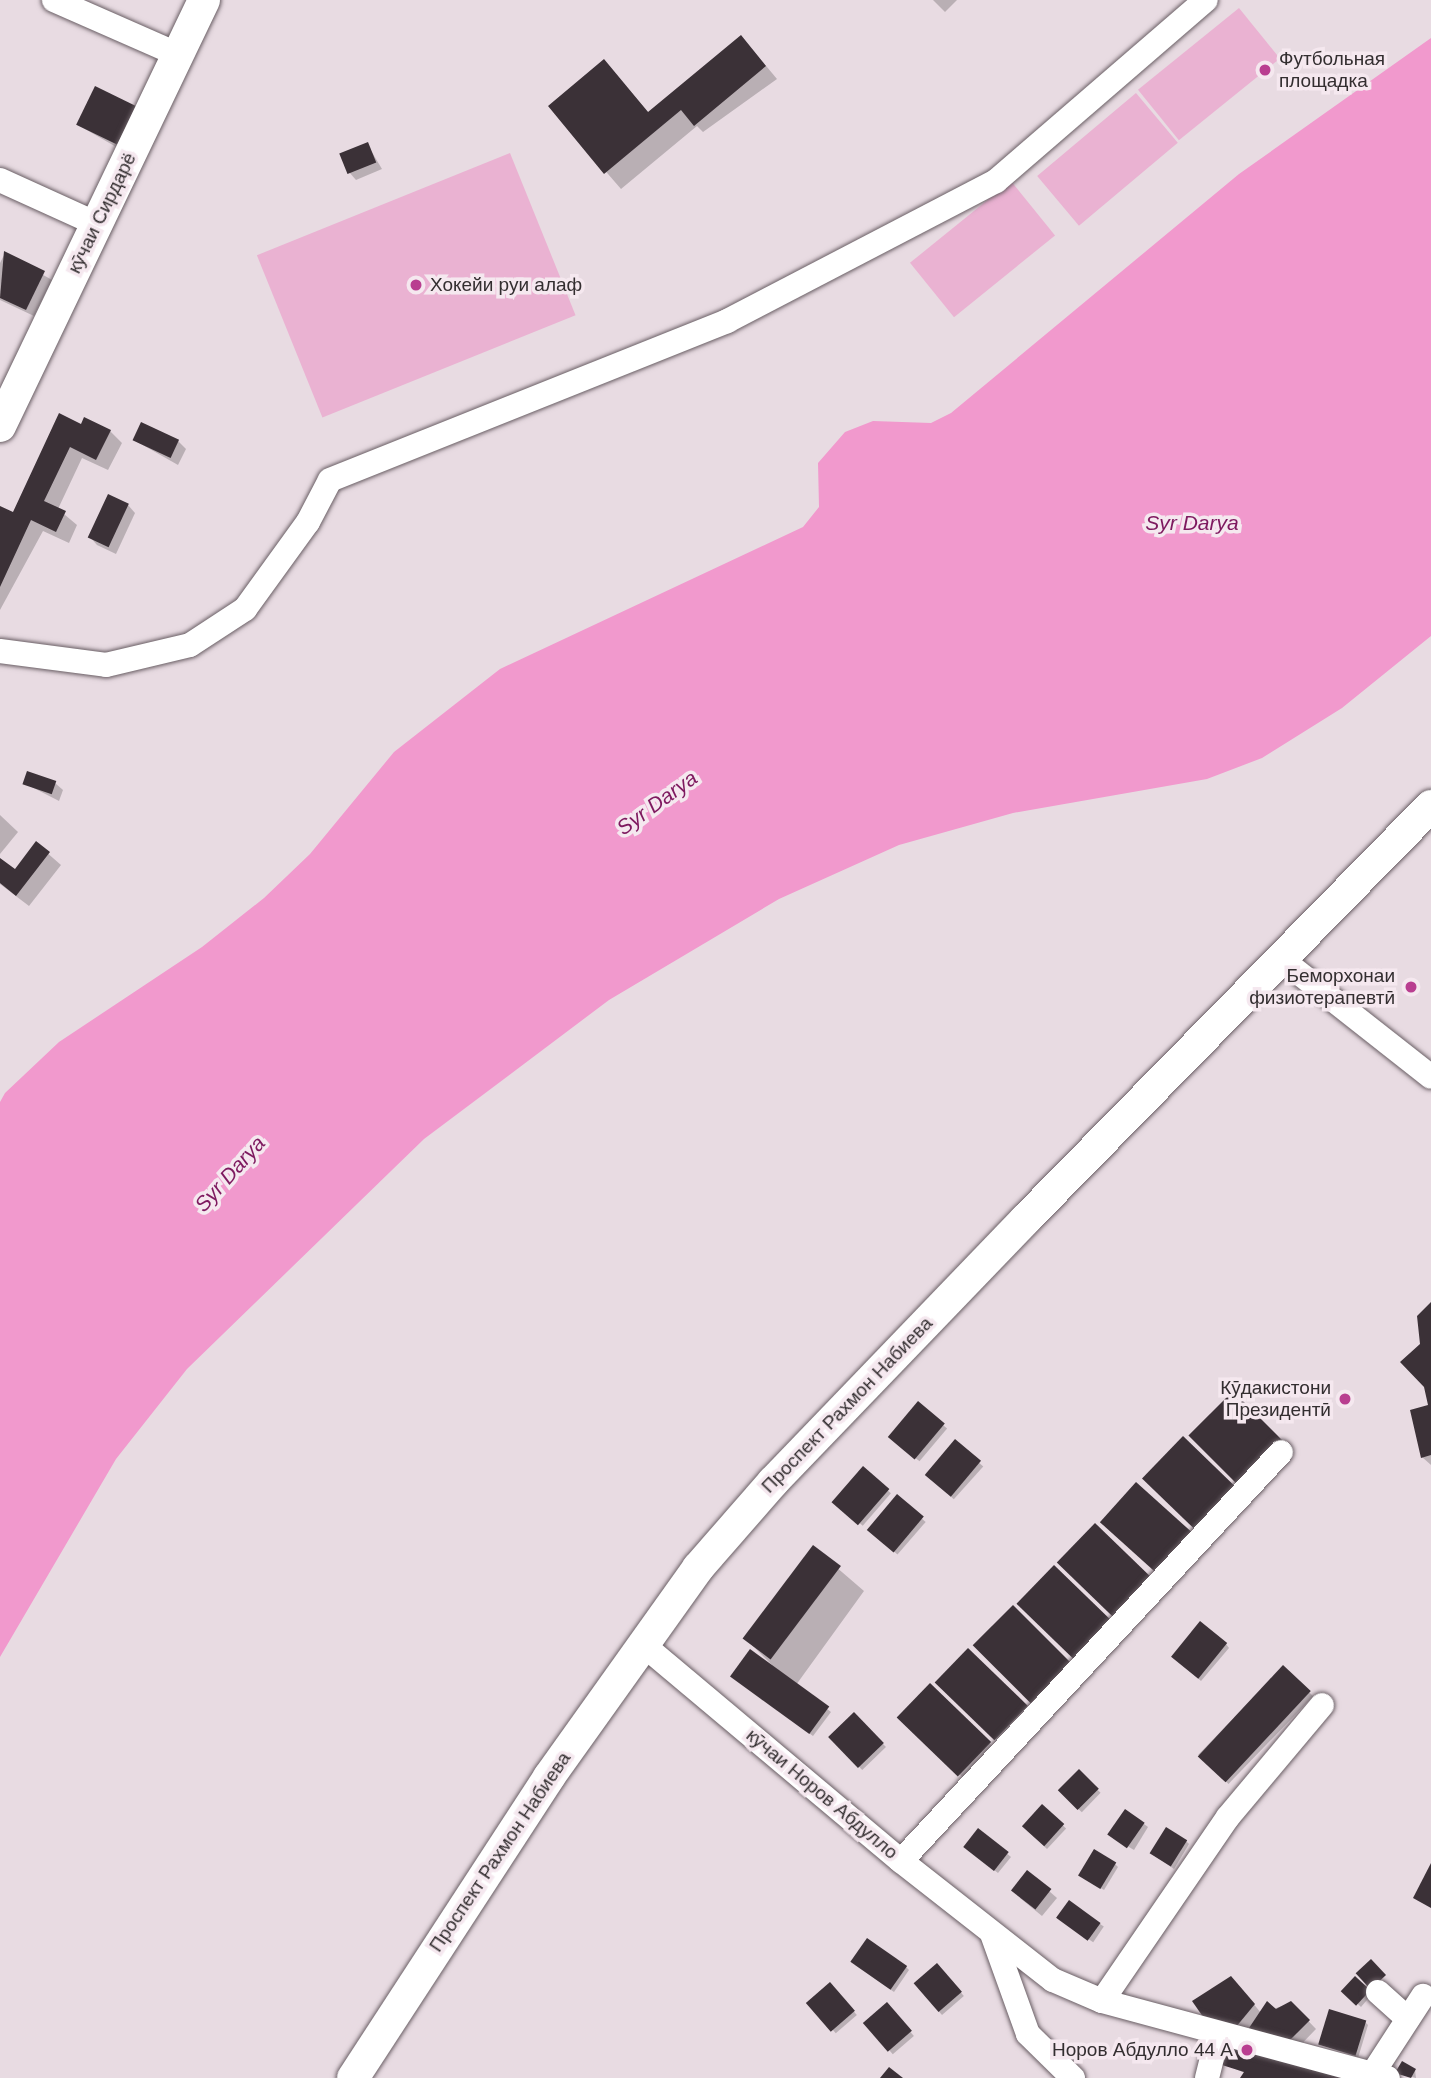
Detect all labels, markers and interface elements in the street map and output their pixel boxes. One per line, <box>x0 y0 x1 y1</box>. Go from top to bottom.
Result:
place label: Футбольная площадка <box>1279 48 1385 92</box>
marker: Футбольная площадка <box>1257 62 1273 78</box>
street label: кӯчаи Сирдарё <box>63 149 141 277</box>
place label: Хокейи руи алаф <box>430 274 582 296</box>
marker: Хокейи руи алаф <box>408 277 424 293</box>
water label: Syr Darya <box>1145 510 1239 536</box>
water label: Syr Darya <box>612 765 702 841</box>
place label: Беморхонаи физиотерапевтӣ <box>1249 965 1395 1009</box>
marker: Беморхонаи физиотерапевтӣ <box>1401 977 1421 997</box>
water label: Syr Darya <box>189 1131 271 1217</box>
street label: Проспект Рахмон Набиева <box>757 1312 937 1498</box>
place label: Кӯдакистони Президентӣ <box>1220 1377 1331 1421</box>
marker: Кӯдакистони Президентӣ <box>1337 1391 1353 1407</box>
street label: кӯчаи Норов Абдулло <box>742 1724 902 1864</box>
street label: Проспект Рахмон Набиева <box>425 1748 575 1956</box>
place label: Норов Абдулло 44 А <box>1052 2039 1233 2061</box>
marker: Норов Абдулло 44 А <box>1239 2042 1255 2058</box>

